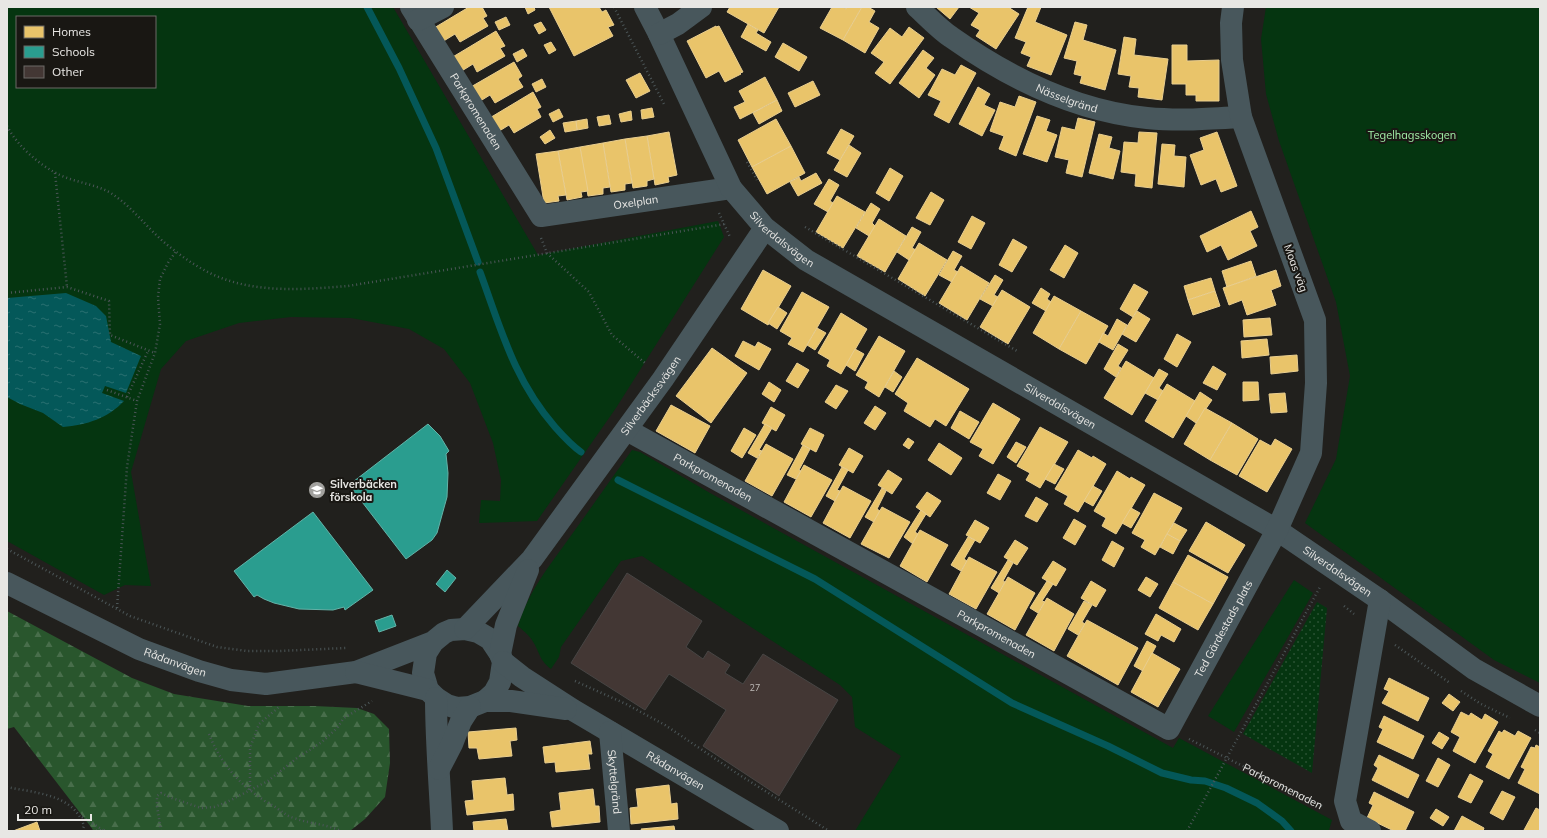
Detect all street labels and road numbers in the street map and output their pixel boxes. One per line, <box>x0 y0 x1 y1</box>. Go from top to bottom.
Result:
street label: Parkpromenaden <box>447 70 505 152</box>
street label: Nässelgränd <box>1034 81 1099 116</box>
street label: Oxelplan <box>612 192 659 212</box>
street label: Silverdalsvägen <box>747 208 817 270</box>
street label: Moas väg <box>1281 242 1311 294</box>
street label: Silverbäckssvägen <box>617 353 684 438</box>
street label: Silverdalsvägen <box>1022 380 1099 432</box>
street label: Parkpromenaden <box>671 450 755 505</box>
street label: Silverdalsvägen <box>1300 543 1375 600</box>
street label: Ted Gärdestads plats <box>1191 578 1255 680</box>
street label: Parkpromenaden <box>955 607 1038 661</box>
street label: Rådanvägen <box>142 644 208 680</box>
street label: Rådanvägen <box>644 748 707 793</box>
street label: Skyttelgränd <box>605 749 624 815</box>
street label: Parkpromenaden <box>1240 760 1325 812</box>

